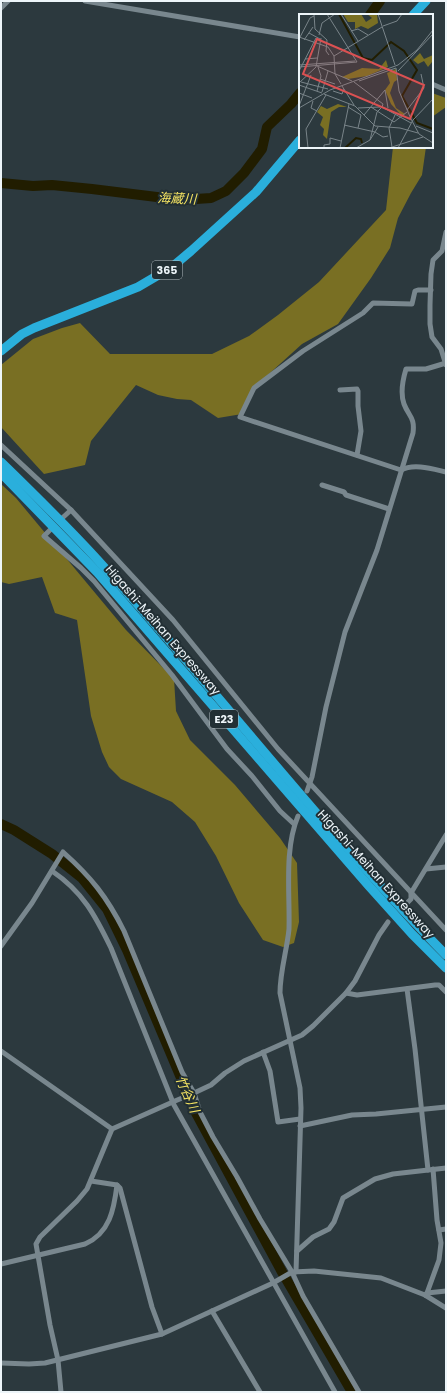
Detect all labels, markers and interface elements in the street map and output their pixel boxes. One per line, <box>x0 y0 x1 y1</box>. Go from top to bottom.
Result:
inset map <box>299 14 433 148</box>
water label: 海蔵川 <box>157 188 199 209</box>
road number: 365 <box>152 261 182 279</box>
street label: Higashi-Meihan Expressway <box>102 561 225 699</box>
road number: E23 <box>210 710 238 728</box>
street label: Higashi-Meihan Expressway <box>314 806 439 942</box>
water label: 竹谷川 <box>171 1073 205 1118</box>

